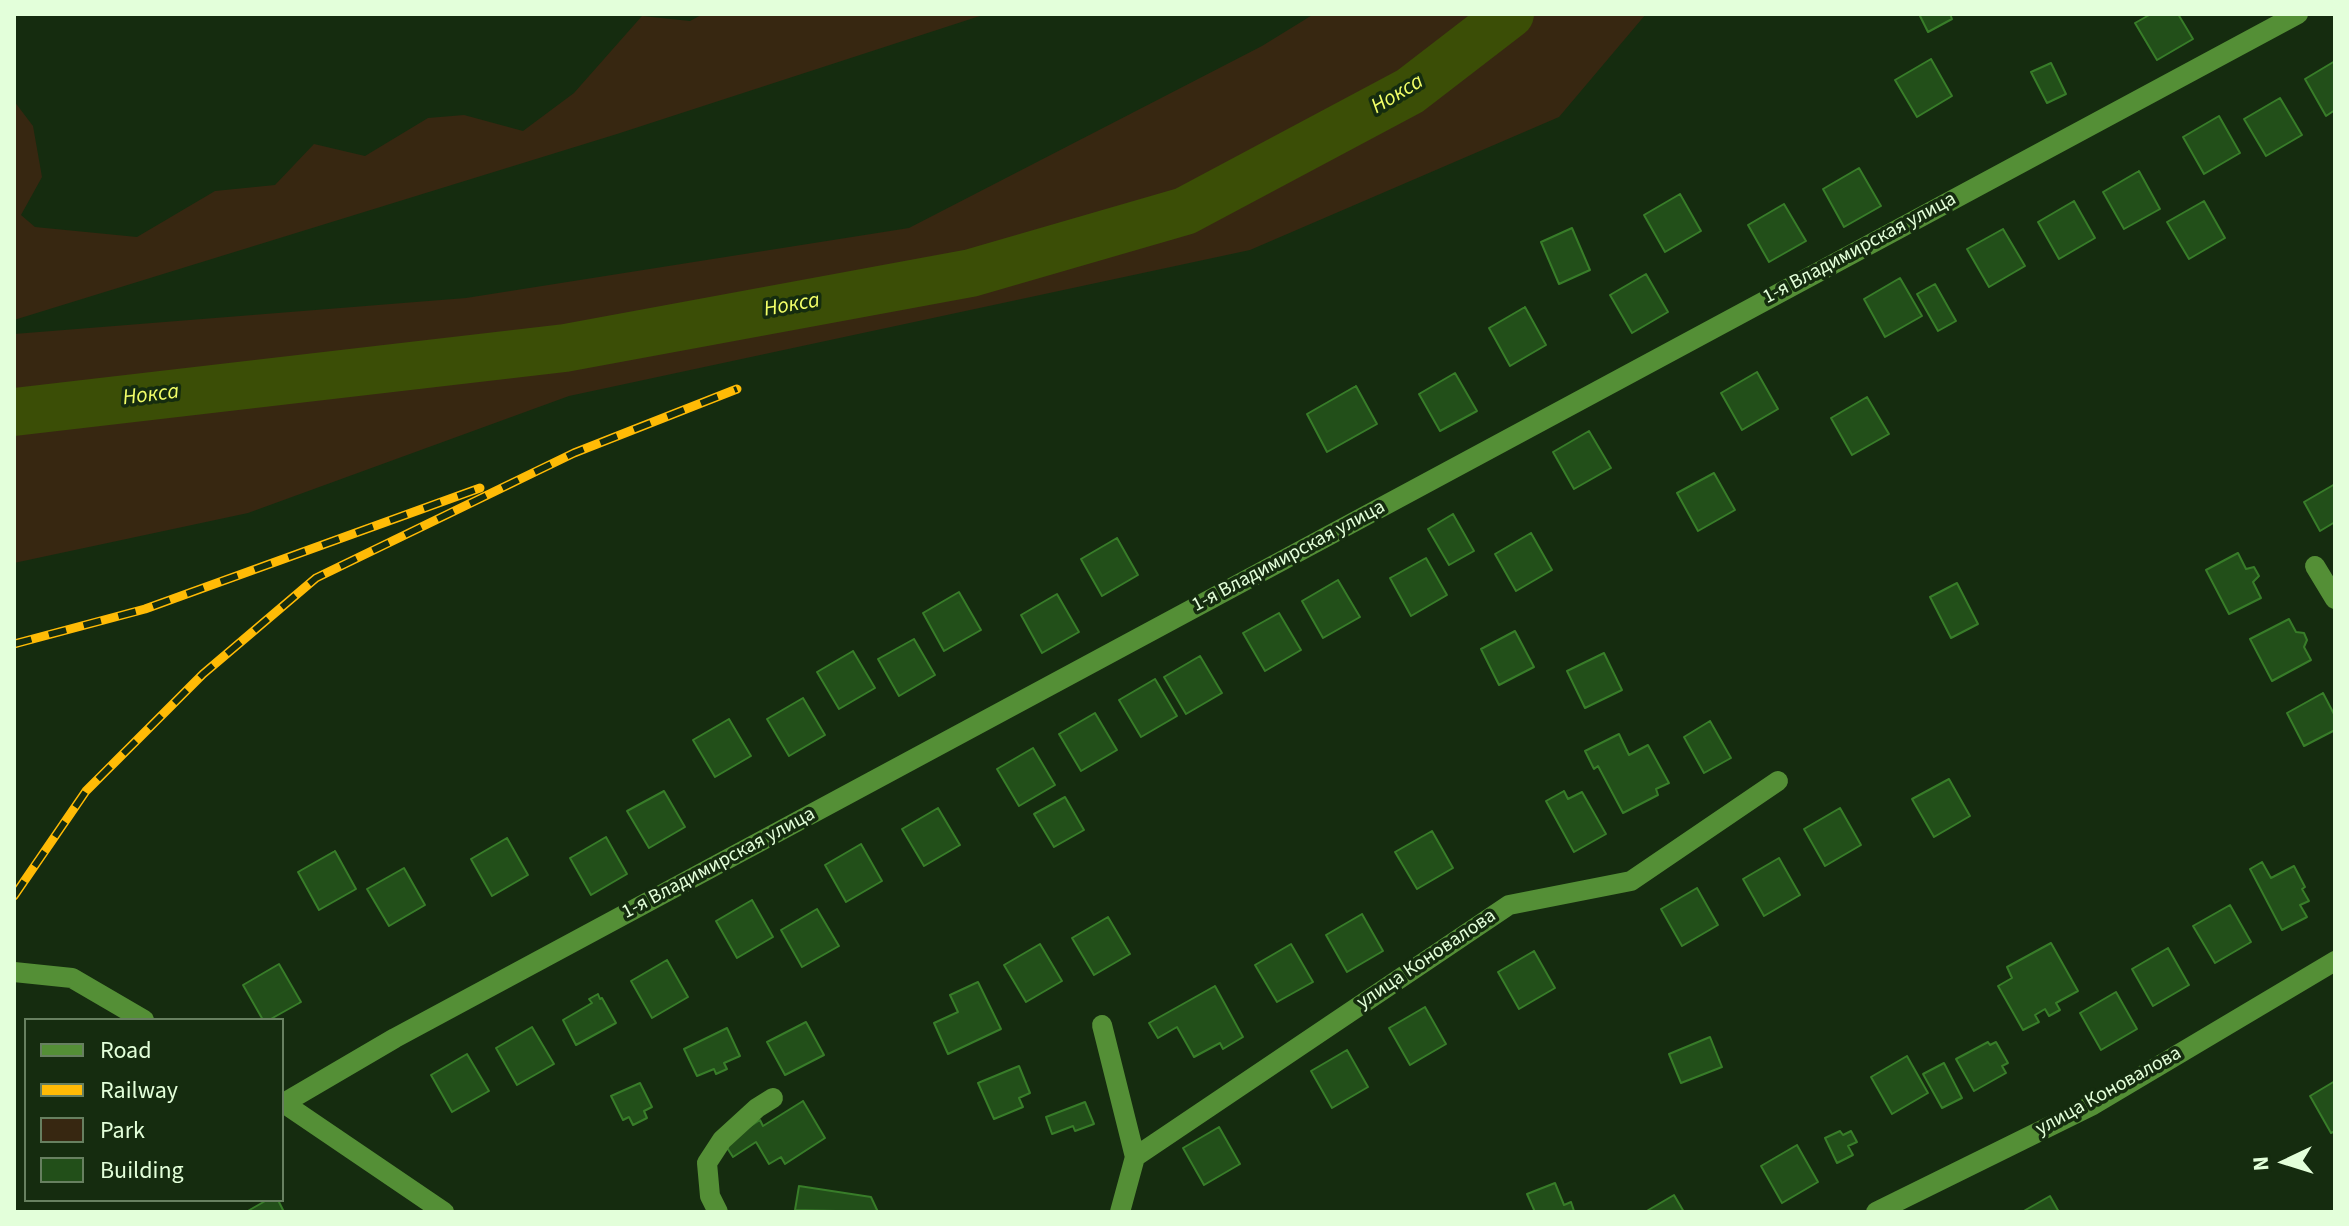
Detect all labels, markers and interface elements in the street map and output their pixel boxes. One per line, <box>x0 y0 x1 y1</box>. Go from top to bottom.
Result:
water label: Нокса <box>1367 69 1429 121</box>
street label: 1-я Владимирская улица <box>1759 188 1961 310</box>
water label: Нокса <box>762 288 822 324</box>
water label: Нокса <box>121 379 181 413</box>
street label: 1-я Владимирская улица <box>1188 496 1390 618</box>
street label: 1-я Владимирская улица <box>618 803 820 925</box>
street label: улица Коновалова <box>1353 905 1501 1015</box>
legend <box>24 1018 284 1202</box>
text: Road <box>100 1033 152 1068</box>
street label: улица Коновалова <box>2032 1042 2186 1142</box>
text: Railway <box>100 1073 178 1108</box>
text: Park <box>100 1113 145 1148</box>
north arrow <box>2245 1122 2325 1202</box>
text: Building <box>100 1153 184 1188</box>
text: N <box>2245 1155 2278 1172</box>

